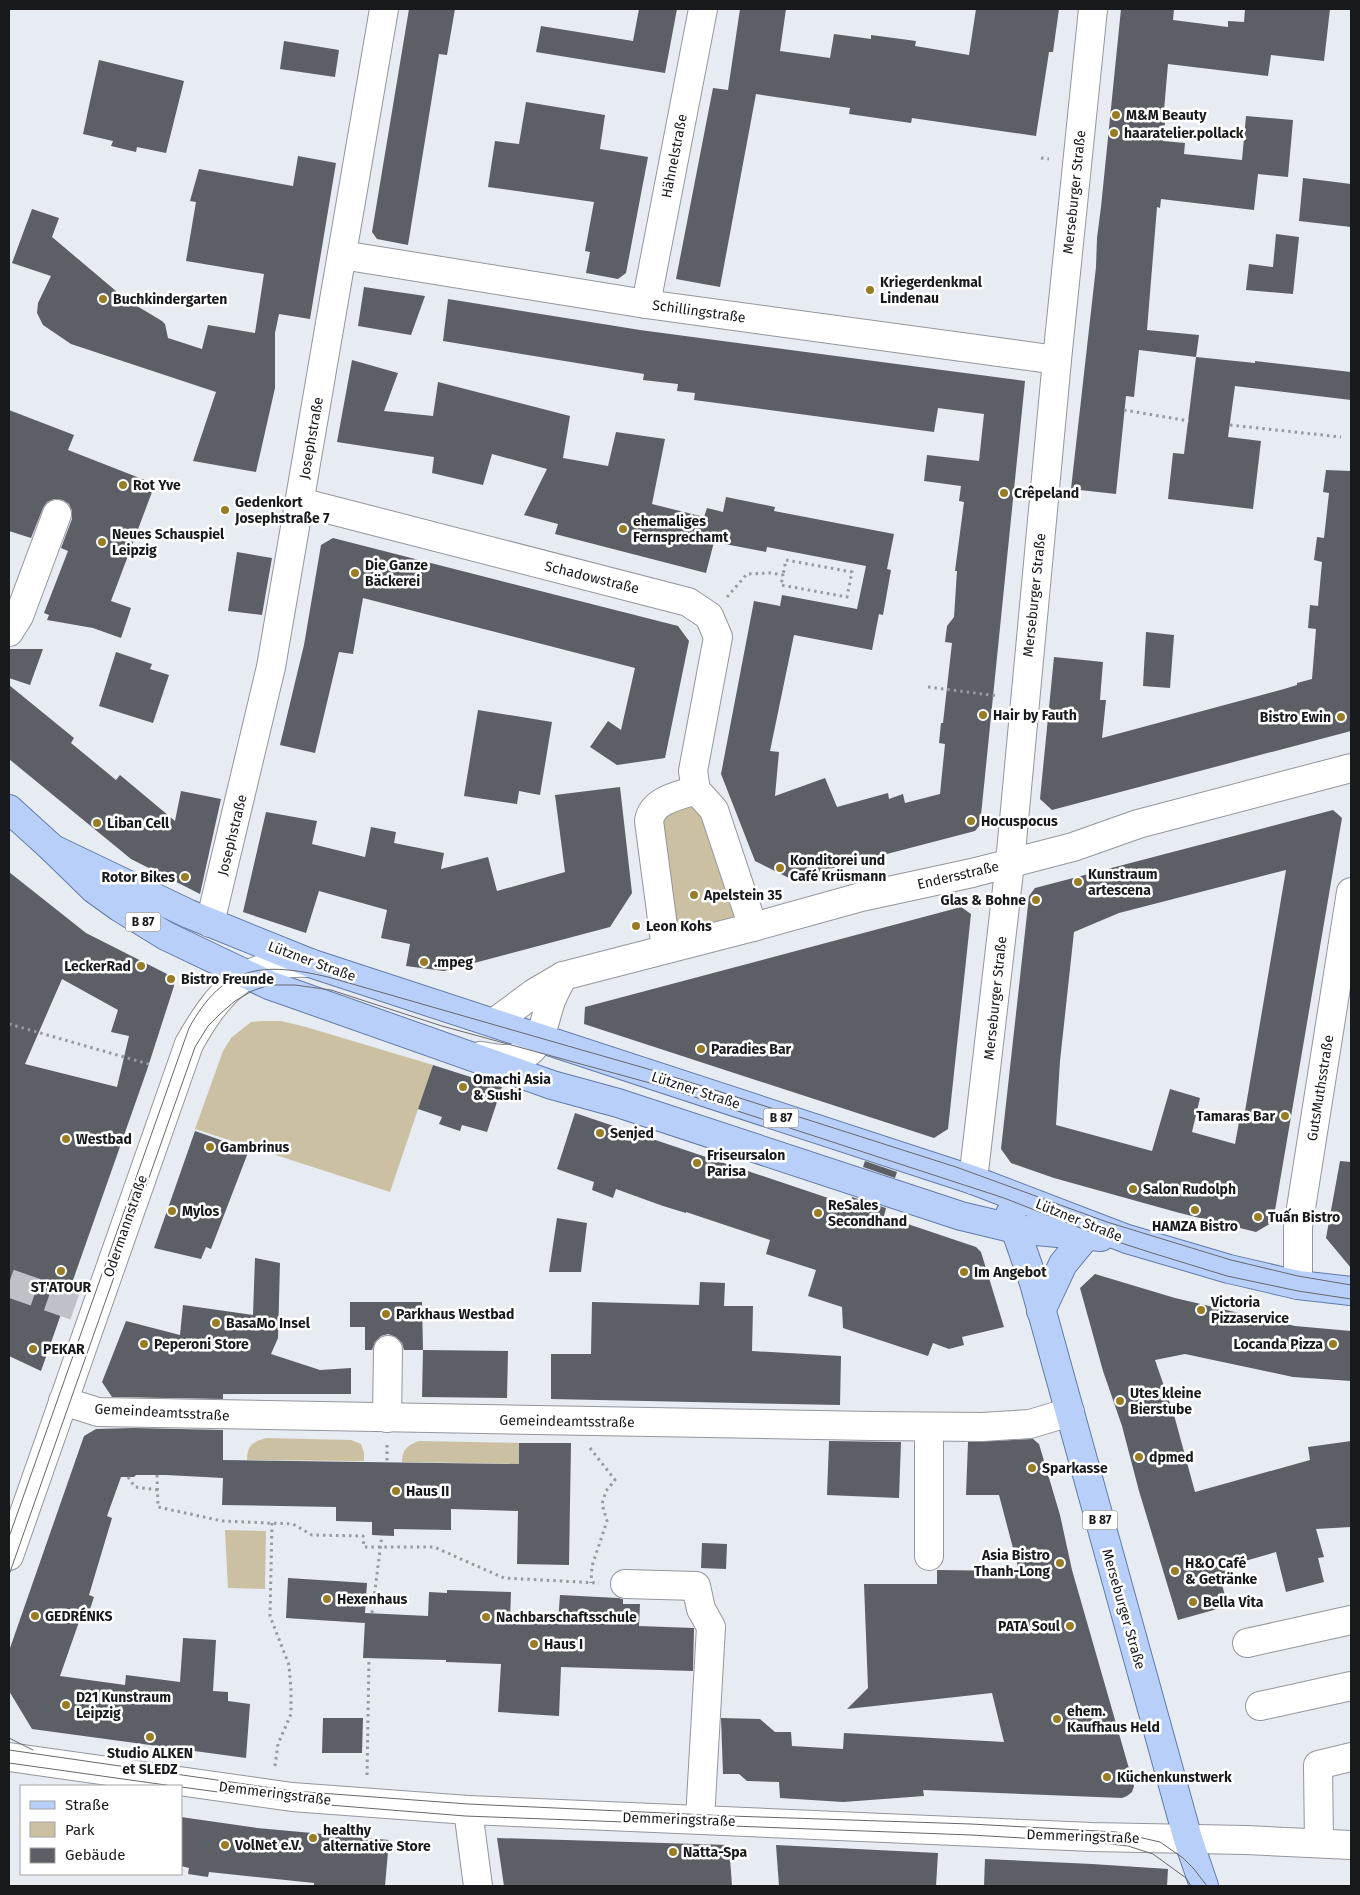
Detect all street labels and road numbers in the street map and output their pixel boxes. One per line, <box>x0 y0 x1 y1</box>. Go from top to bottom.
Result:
street label: Hähnelstraße <box>658 113 691 200</box>
street label: Merseburger Straße <box>1060 129 1089 255</box>
street label: Schillingstraße <box>651 297 747 326</box>
street label: Josephstraße <box>296 396 327 481</box>
street label: Merseburger Straße <box>1020 532 1049 658</box>
street label: Schadowstraße <box>543 558 641 597</box>
street label: Josephstraße <box>214 793 251 878</box>
street label: Endersstraße <box>916 858 1001 893</box>
road number: B 87 <box>126 912 160 932</box>
street label: Merseburger Straße <box>981 935 1010 1061</box>
street label: Lützner Straße <box>266 938 358 985</box>
street label: GutsMuthsstraße <box>1304 1034 1337 1142</box>
street label: Lützner Straße <box>649 1068 742 1113</box>
road number: B 87 <box>764 1108 798 1128</box>
street label: Odermannstraße <box>100 1173 151 1280</box>
street label: Lützner Straße <box>1033 1195 1125 1246</box>
street label: Gemeindeamtsstraße <box>94 1400 230 1425</box>
street label: Gemeindeamtsstraße <box>499 1412 635 1431</box>
road number: B 87 <box>1082 1510 1118 1530</box>
street label: Merseburger Straße <box>1098 1547 1149 1671</box>
street label: Demmeringstraße <box>218 1778 332 1809</box>
street label: Demmeringstraße <box>622 1809 736 1830</box>
street label: Demmeringstraße <box>1026 1826 1140 1847</box>

